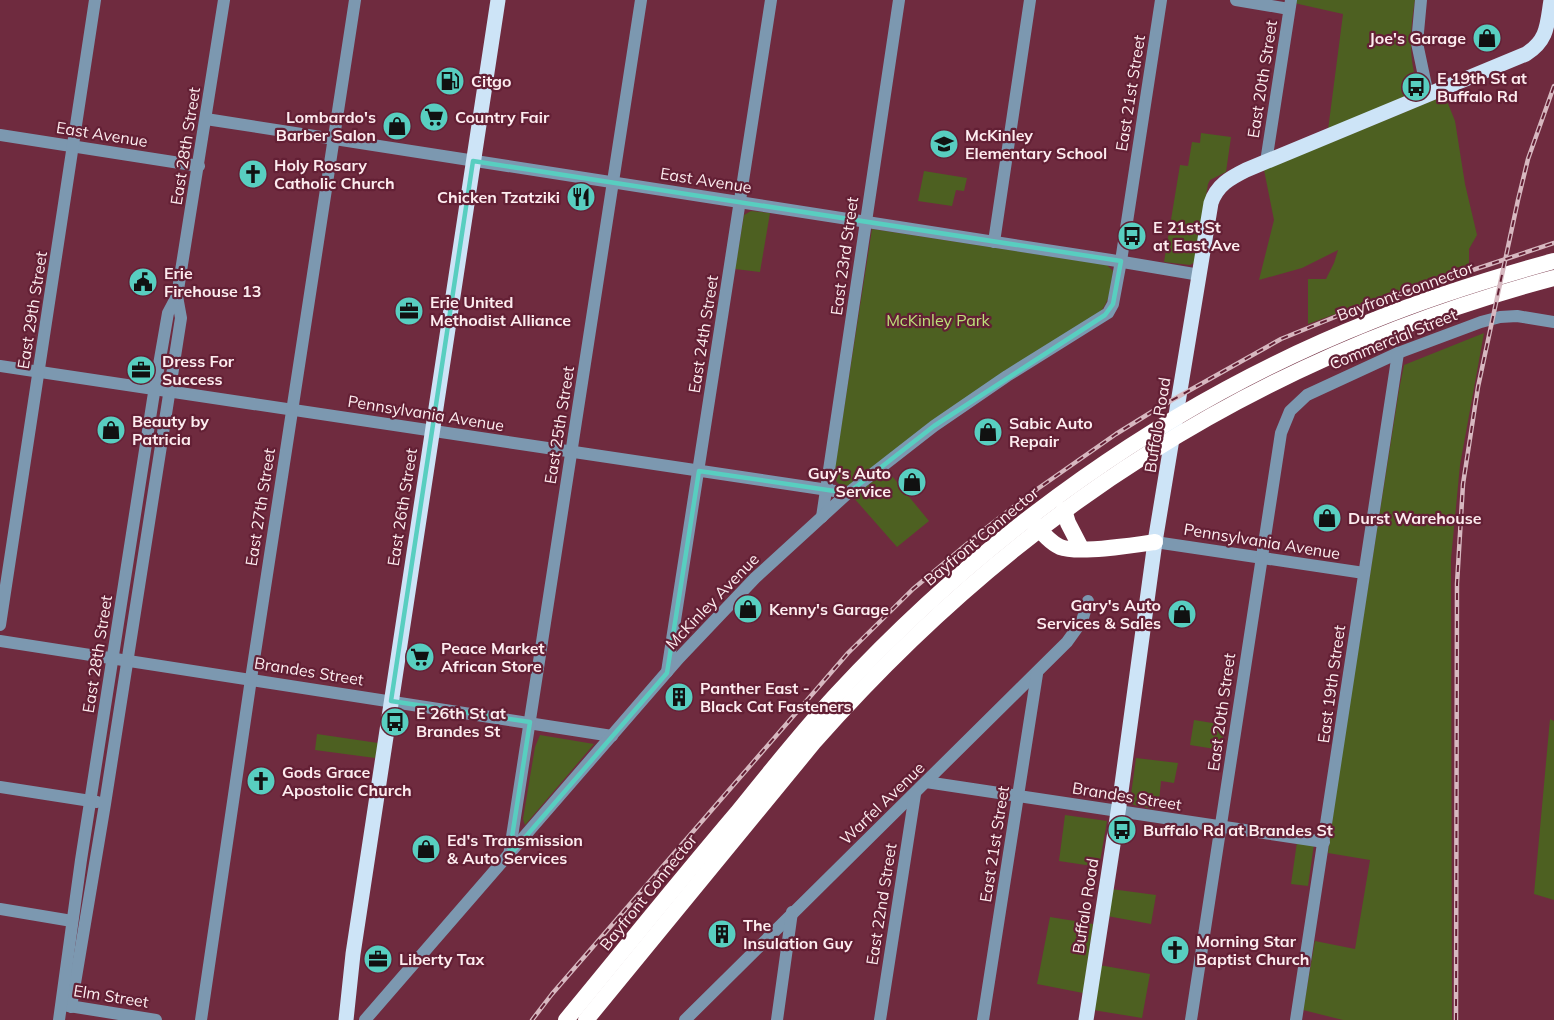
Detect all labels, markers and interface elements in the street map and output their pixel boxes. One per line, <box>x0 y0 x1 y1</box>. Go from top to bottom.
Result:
street label: East 20th Street <box>1243 18 1281 139</box>
shop icon: Joe's Garage <box>1471 22 1503 54</box>
place label: Joe's Garage <box>1369 28 1466 48</box>
street label: East 21st Street <box>1111 33 1149 153</box>
fuel station icon: Citgo <box>434 65 466 97</box>
place label: E 19th St at Buffalo Rd <box>1437 68 1527 106</box>
place label: Citgo <box>471 71 512 91</box>
bus stop icon: E 19th St at Buffalo Rd <box>1400 71 1432 103</box>
street label: East 28th Street <box>166 85 204 206</box>
supermarket icon: Country Fair <box>418 101 450 133</box>
place label: Lombardo's Barber Salon <box>276 107 376 145</box>
place label: Country Fair <box>455 107 550 127</box>
shop icon: Lombardo's Barber Salon <box>381 110 413 142</box>
street label: East Avenue <box>55 117 149 151</box>
place label: McKinley Elementary School <box>965 125 1107 163</box>
school or university icon: McKinley Elementary School <box>928 128 960 160</box>
place label: Holy Rosary Catholic Church <box>274 155 395 193</box>
church icon: Holy Rosary Catholic Church <box>237 158 269 190</box>
street label: East Avenue <box>659 163 753 197</box>
restaurant icon: Chicken Tzatziki <box>565 181 597 213</box>
place label: Chicken Tzatziki <box>437 187 560 207</box>
street label: East 23rd Street <box>826 195 862 317</box>
place label: E 21st St at East Ave <box>1153 217 1240 255</box>
bus stop icon: E 21st St at East Ave <box>1116 220 1148 252</box>
street label: East 29th Street <box>13 249 51 370</box>
street label: Bayfront Connector <box>1334 257 1476 325</box>
place label: Erie Firehouse 13 <box>164 263 261 301</box>
public building icon: Erie Firehouse 13 <box>127 266 159 298</box>
street label: East 24th Street <box>684 273 722 394</box>
place label: Erie United Methodist Alliance <box>430 292 571 330</box>
office icon: Erie United Methodist Alliance <box>393 295 425 327</box>
street label: Commercial Street <box>1326 304 1460 374</box>
park label: McKinley Park <box>886 310 991 330</box>
place label: Dress For Success <box>162 351 235 389</box>
office icon: Dress For Success <box>125 354 157 386</box>
street label: East 25th Street <box>540 364 578 485</box>
street label: Buffalo Road <box>1140 376 1174 474</box>
street label: Pennsylvania Avenue <box>346 391 506 435</box>
place label: Beauty by Patricia <box>132 411 209 449</box>
place label: Sabic Auto Repair <box>1009 413 1093 451</box>
shop icon: Beauty by Patricia <box>95 414 127 446</box>
shop icon: Sabic Auto Repair <box>972 416 1004 448</box>
street label: East 27th Street <box>241 446 279 567</box>
street label: East 26th Street <box>383 446 421 567</box>
place label: Guy's Auto Service <box>808 463 891 501</box>
shop icon: Guy's Auto Service <box>896 466 928 498</box>
street label: Bayfront Connector <box>920 482 1043 590</box>
shop icon: Durst Warehouse <box>1311 502 1343 534</box>
place label: Durst Warehouse <box>1348 508 1482 528</box>
street label: Pennsylvania Avenue <box>1182 519 1342 563</box>
street label: McKinley Avenue <box>661 549 763 653</box>
street label: East 28th Street <box>78 593 116 714</box>
shop icon: Kenny's Garage <box>732 593 764 625</box>
place label: Gary's Auto Services & Sales <box>1037 595 1161 633</box>
shop icon: Gary's Auto Services & Sales <box>1166 598 1198 630</box>
place label: Kenny's Garage <box>769 599 889 619</box>
street label: East 19th Street <box>1313 623 1349 744</box>
place label: Peace Market African Store <box>441 638 545 676</box>
supermarket icon: Peace Market African Store <box>404 641 436 673</box>
street label: East 20th Street <box>1203 651 1239 772</box>
street label: Brandes Street <box>253 652 365 690</box>
place label: Panther East - Black Cat Fasteners <box>700 678 852 716</box>
building icon: Panther East - Black Cat Fasteners <box>663 681 695 713</box>
place label: E 26th St at Brandes St <box>416 703 506 741</box>
bus stop icon: E 26th St at Brandes St <box>379 706 411 738</box>
street label: Warfel Avenue <box>835 757 929 849</box>
place label: Gods Grace Apostolic Church <box>282 762 412 800</box>
church icon: Gods Grace Apostolic Church <box>245 765 277 797</box>
street label: Brandes Street <box>1071 777 1183 815</box>
street label: East 21st Street <box>975 784 1013 904</box>
bus stop icon: Buffalo Rd at Brandes St <box>1106 814 1138 846</box>
place label: Buffalo Rd at Brandes St <box>1143 820 1333 840</box>
place label: Ed's Transmission & Auto Services <box>447 830 583 868</box>
street label: Bayfront Connector <box>595 830 701 954</box>
shop icon: Ed's Transmission & Auto Services <box>410 833 442 865</box>
street label: East 22nd Street <box>861 841 901 966</box>
street label: Buffalo Road <box>1068 857 1102 955</box>
place label: The Insulation Guy <box>743 915 853 953</box>
building icon: The Insulation Guy <box>706 918 738 950</box>
place label: Morning Star Baptist Church <box>1196 931 1309 969</box>
church icon: Morning Star Baptist Church <box>1159 934 1191 966</box>
office icon: Liberty Tax <box>362 943 394 975</box>
place label: Liberty Tax <box>399 949 484 969</box>
street label: Elm Street <box>72 980 150 1012</box>

